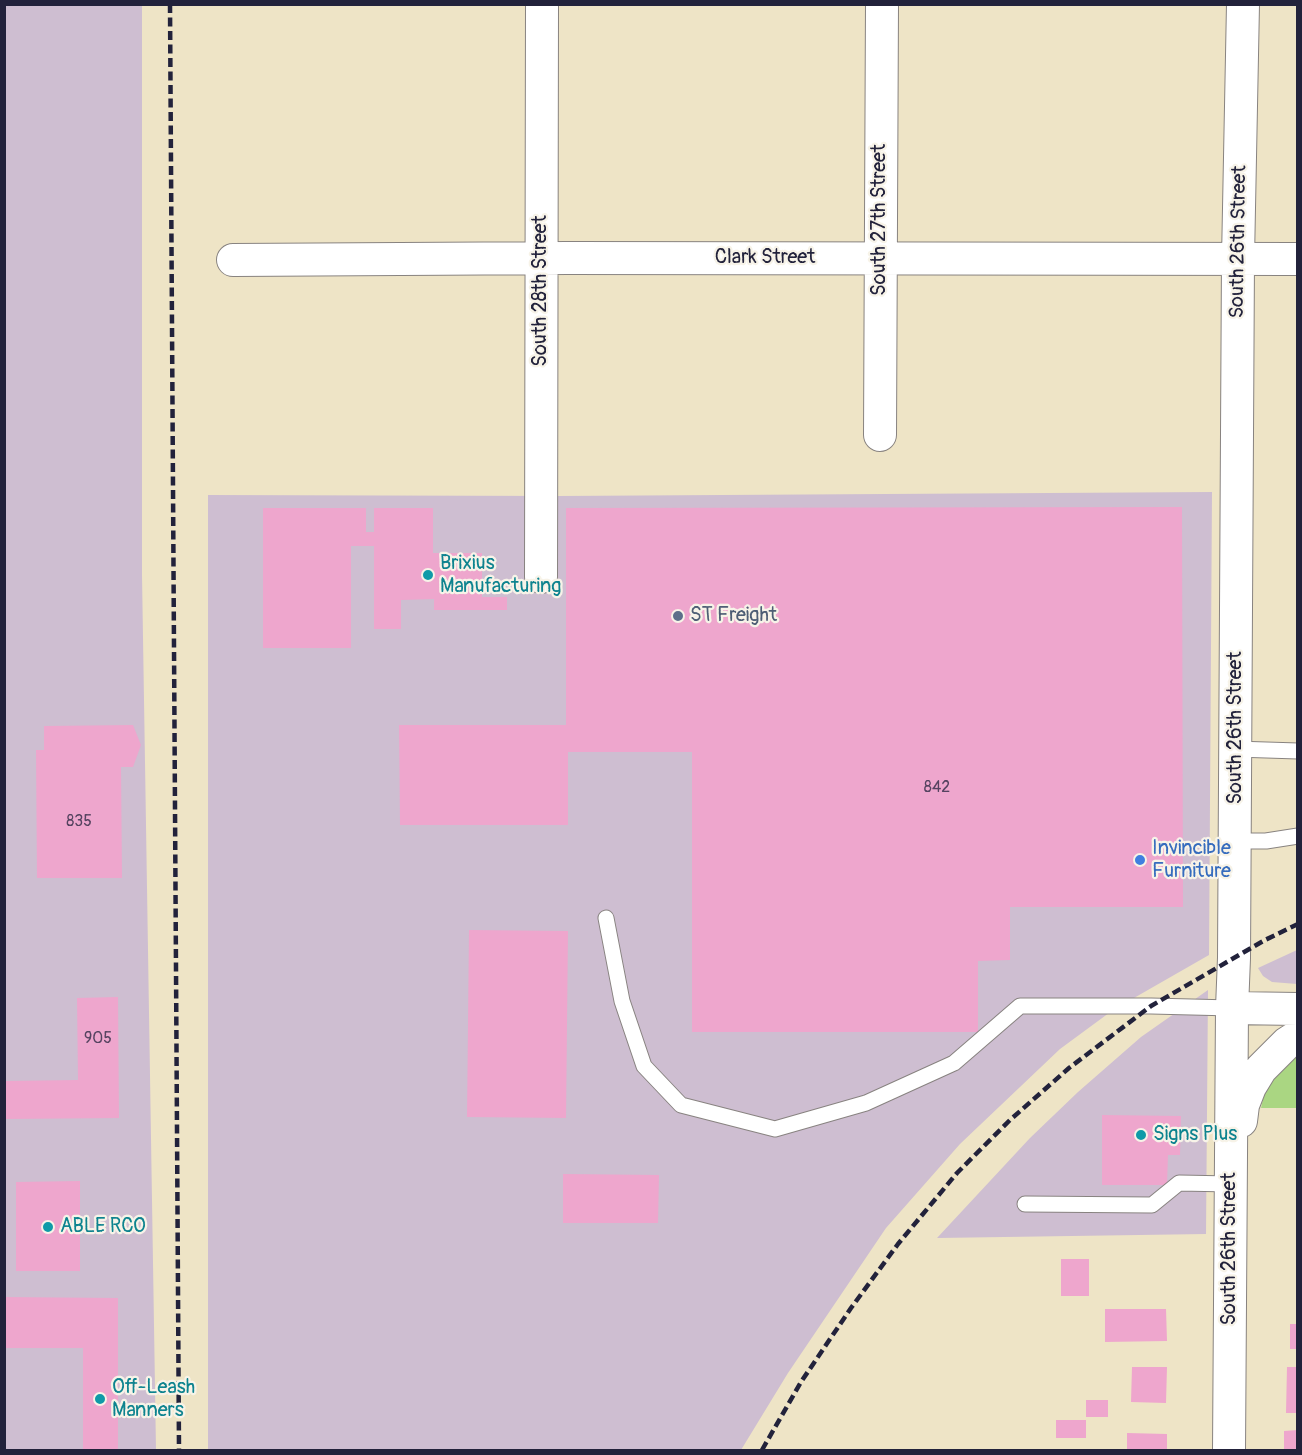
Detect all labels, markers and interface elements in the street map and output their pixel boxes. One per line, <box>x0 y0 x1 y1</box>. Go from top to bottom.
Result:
street label: South 27th Street <box>868 144 892 296</box>
street label: South 26th Street <box>1226 165 1252 319</box>
street label: South 28th Street <box>529 215 553 367</box>
street label: Clark Street <box>715 246 815 270</box>
place label: Brixius Manufacturing <box>440 552 561 599</box>
marker: Brixius Manufacturing <box>421 568 435 582</box>
place label: ST Freight <box>690 604 777 628</box>
marker: ST Freight <box>671 609 685 623</box>
street label: South 26th Street <box>1224 651 1248 805</box>
house number: 842 <box>924 778 950 798</box>
house number: 835 <box>66 812 92 832</box>
place label: Invincible Furniture <box>1152 837 1231 884</box>
marker: Invincible Furniture <box>1133 853 1147 867</box>
house number: 905 <box>84 1029 112 1049</box>
place label: Signs Plus <box>1153 1123 1237 1147</box>
marker: Signs Plus <box>1134 1128 1148 1142</box>
street label: South 26th Street <box>1218 1172 1242 1326</box>
place label: ABLE RCO <box>60 1215 146 1239</box>
marker: ABLE RCO <box>41 1220 55 1234</box>
place label: Off-Leash Manners <box>112 1376 195 1423</box>
marker: Off-Leash Manners <box>93 1392 107 1406</box>

